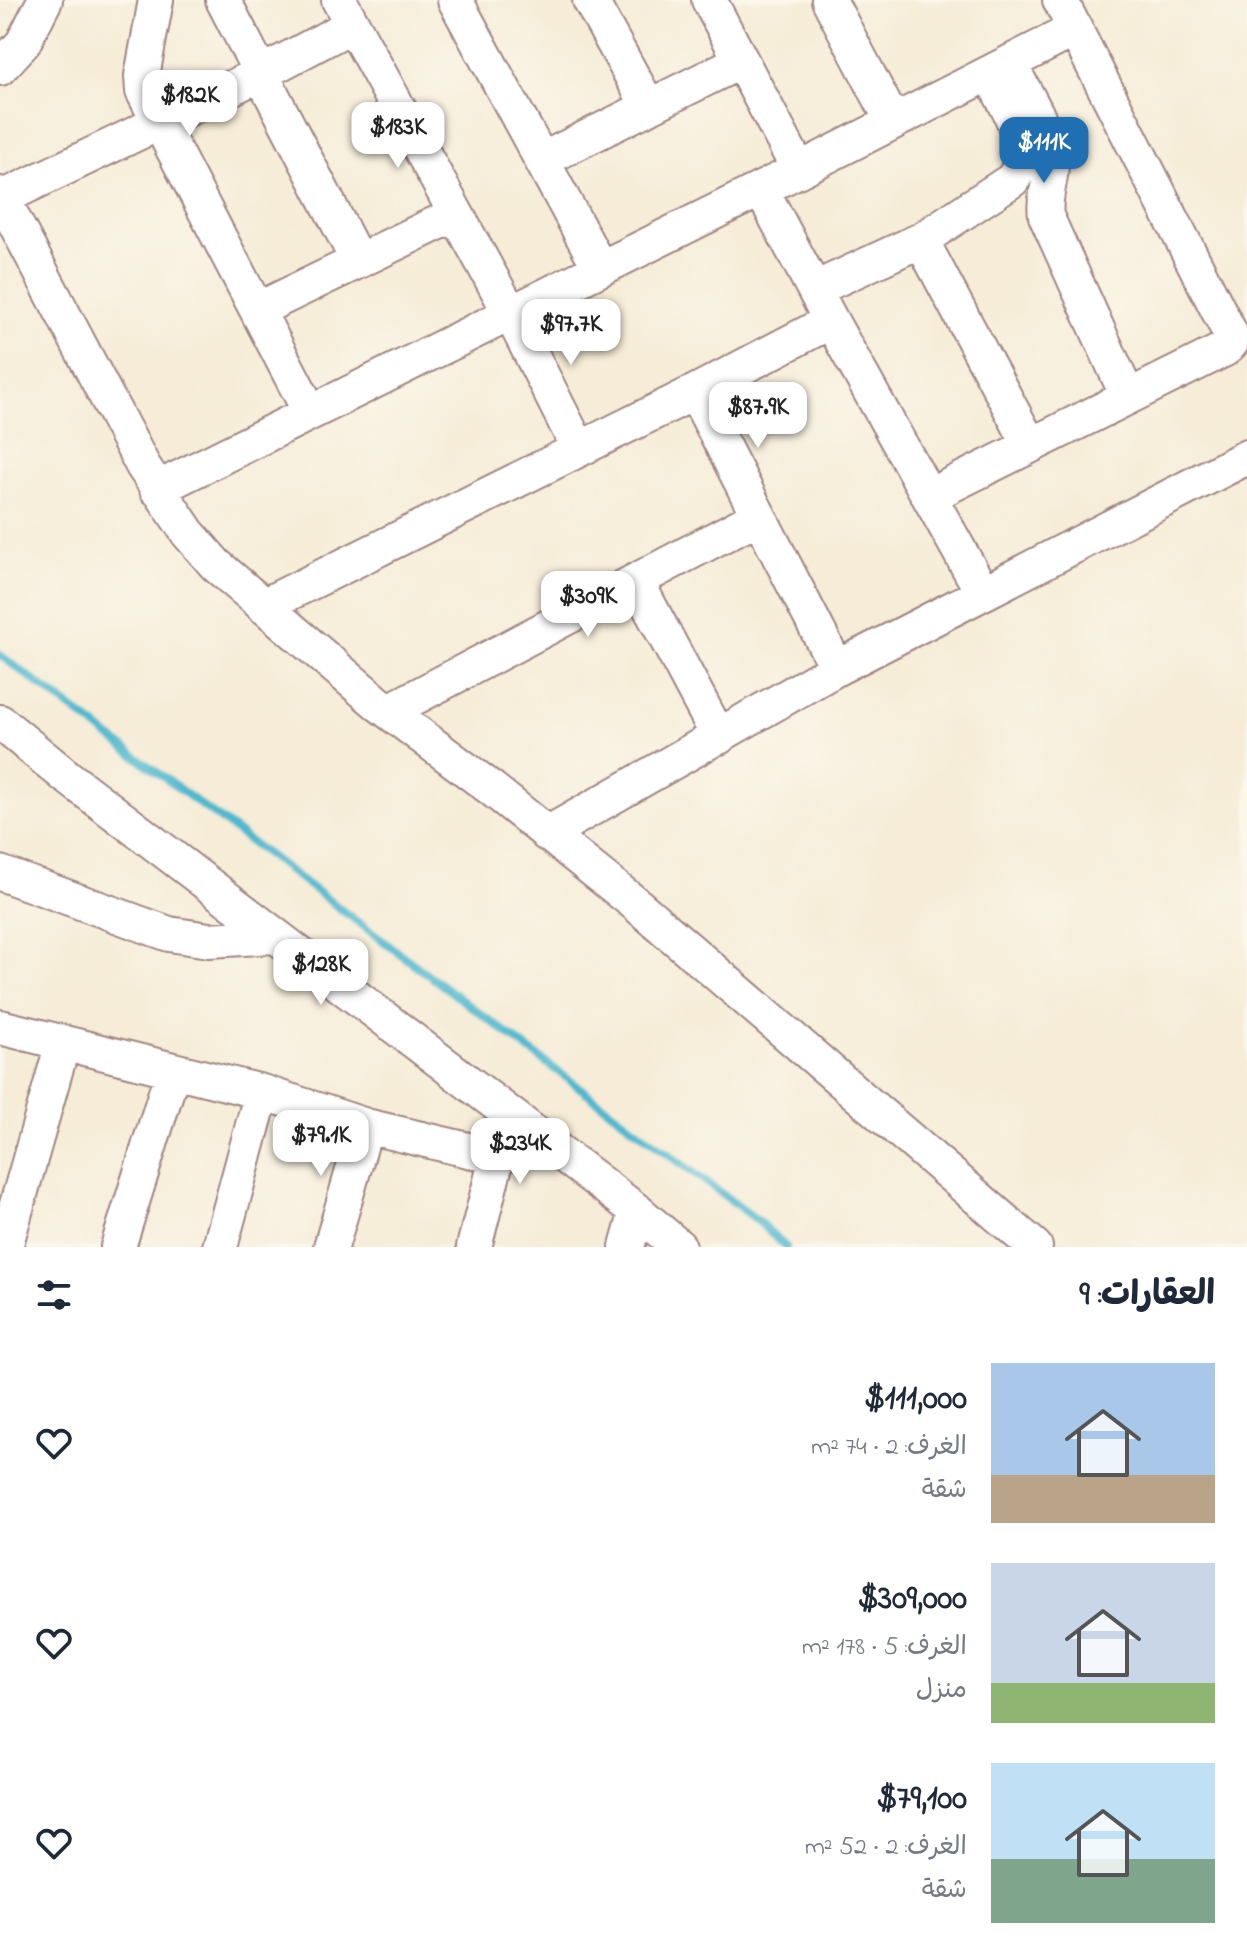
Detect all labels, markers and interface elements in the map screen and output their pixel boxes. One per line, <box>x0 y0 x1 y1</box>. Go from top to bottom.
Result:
pin: $182K <box>134 70 246 138</box>
text: $182K <box>160 77 220 115</box>
pin: $183K <box>342 102 454 170</box>
text: $183K <box>369 109 427 147</box>
pin: $111K <box>988 117 1100 185</box>
text: $111K <box>1017 124 1071 162</box>
pin: $97.7K <box>506 299 636 367</box>
text: $97.7K <box>540 306 602 344</box>
pin: $87.9K <box>693 382 823 450</box>
text: $87.9K <box>727 389 789 427</box>
pin: $309K <box>532 571 644 639</box>
text: $309K <box>559 578 617 616</box>
pin: $128K <box>265 939 377 1007</box>
text: $128K <box>291 946 351 984</box>
pin: $79.1K <box>256 1110 386 1178</box>
text: $79.1K <box>291 1117 351 1155</box>
pin: $234K <box>464 1118 576 1186</box>
text: $234K <box>489 1125 551 1163</box>
text: العقارات: 9 <box>1079 1271 1215 1321</box>
icon: filters <box>32 1273 76 1317</box>
text: $111,000 <box>864 1375 967 1425</box>
icon: home <box>1055 1395 1151 1491</box>
icon: heart <box>32 1421 76 1465</box>
text: الغرف: 2 · 74 m² <box>811 1429 967 1467</box>
text: شقة <box>922 1472 967 1510</box>
text: $309,000 <box>858 1575 967 1625</box>
icon: home <box>1055 1595 1151 1691</box>
icon: heart <box>32 1621 76 1665</box>
text: الغرف: 5 · 178 m² <box>802 1629 967 1667</box>
text: منزل <box>916 1672 967 1710</box>
text: $79,100 <box>876 1775 967 1825</box>
icon: home <box>1055 1795 1151 1891</box>
icon: heart <box>32 1821 76 1865</box>
text: الغرف: 2 · 52 m² <box>805 1829 967 1867</box>
text: شقة <box>922 1872 967 1910</box>

